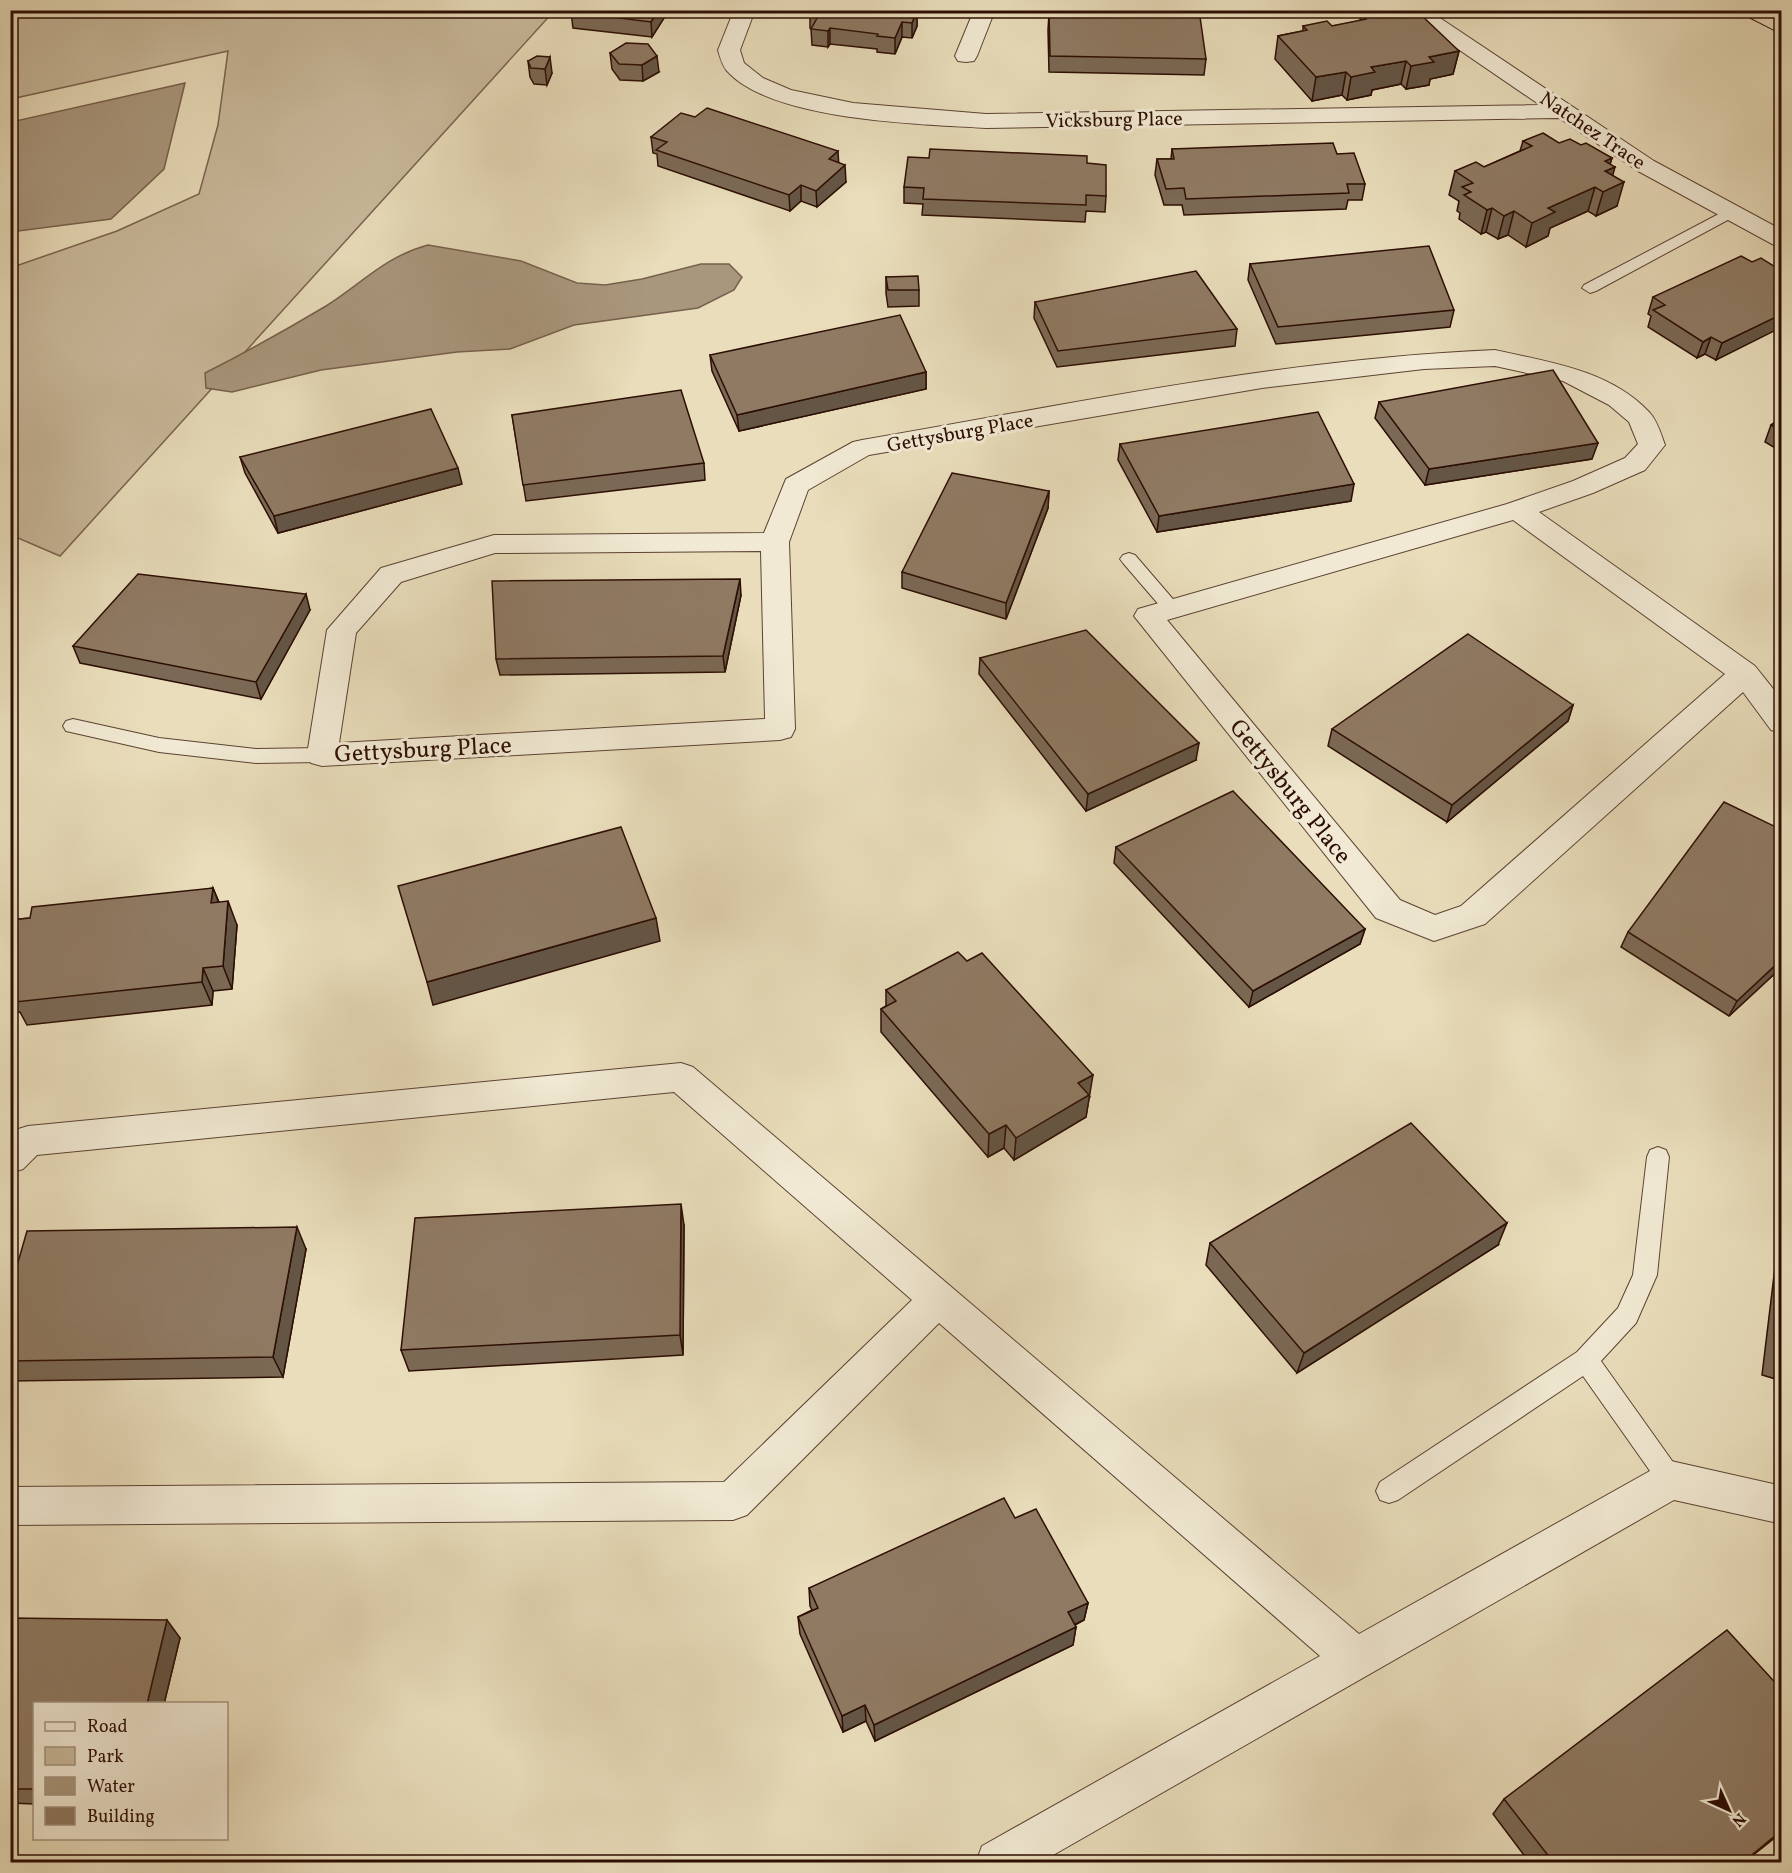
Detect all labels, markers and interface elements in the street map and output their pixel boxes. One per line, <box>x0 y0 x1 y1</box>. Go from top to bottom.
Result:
street label: Natchez Trace <box>1533 86 1650 177</box>
street label: Vicksburg Place <box>1045 106 1183 136</box>
street label: Gettysburg Place <box>885 407 1036 461</box>
street label: Gettysburg Place <box>1220 712 1359 872</box>
street label: Gettysburg Place <box>333 729 513 773</box>
legend <box>33 1702 228 1840</box>
text: Road <box>87 1715 128 1740</box>
text: Park <box>87 1745 124 1770</box>
text: Water <box>87 1775 135 1800</box>
north arrow <box>1699 1780 1759 1840</box>
text: Building <box>87 1805 155 1830</box>
text: N <box>1726 1807 1750 1831</box>

